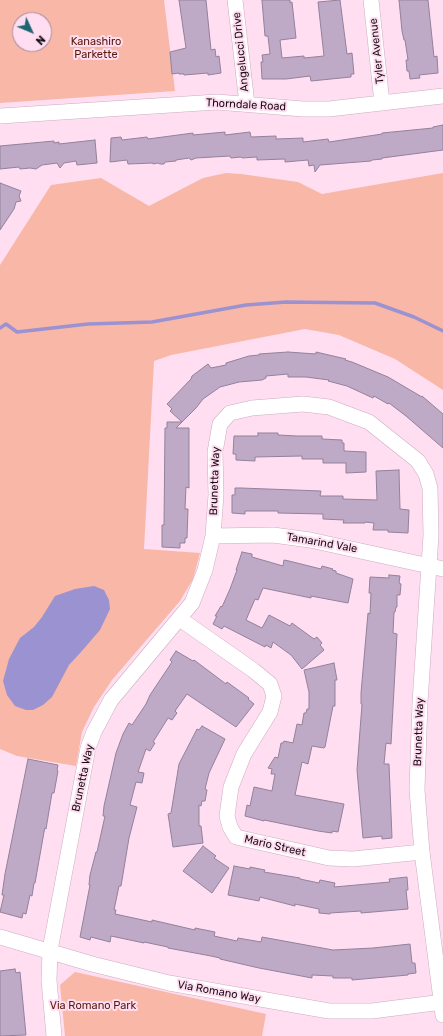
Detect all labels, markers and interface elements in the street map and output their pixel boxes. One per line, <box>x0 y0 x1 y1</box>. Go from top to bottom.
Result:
north arrow <box>12 12 52 52</box>
street label: Angelucci Drive <box>230 12 252 92</box>
street label: Tyler Avenue <box>367 18 387 84</box>
text: N <box>33 33 48 47</box>
park label: Kanashiro Parkette <box>71 35 121 61</box>
street label: Thorndale Road <box>206 96 286 114</box>
street label: Brunetta Way <box>207 446 223 516</box>
street label: Tamarind Vale <box>286 530 358 556</box>
street label: Brunetta Way <box>411 697 427 767</box>
street label: Brunetta Way <box>69 743 97 813</box>
street label: Mario Street <box>243 833 307 859</box>
street label: Via Romano Way <box>176 978 262 1006</box>
park label: Via Romano Park <box>50 999 136 1013</box>

